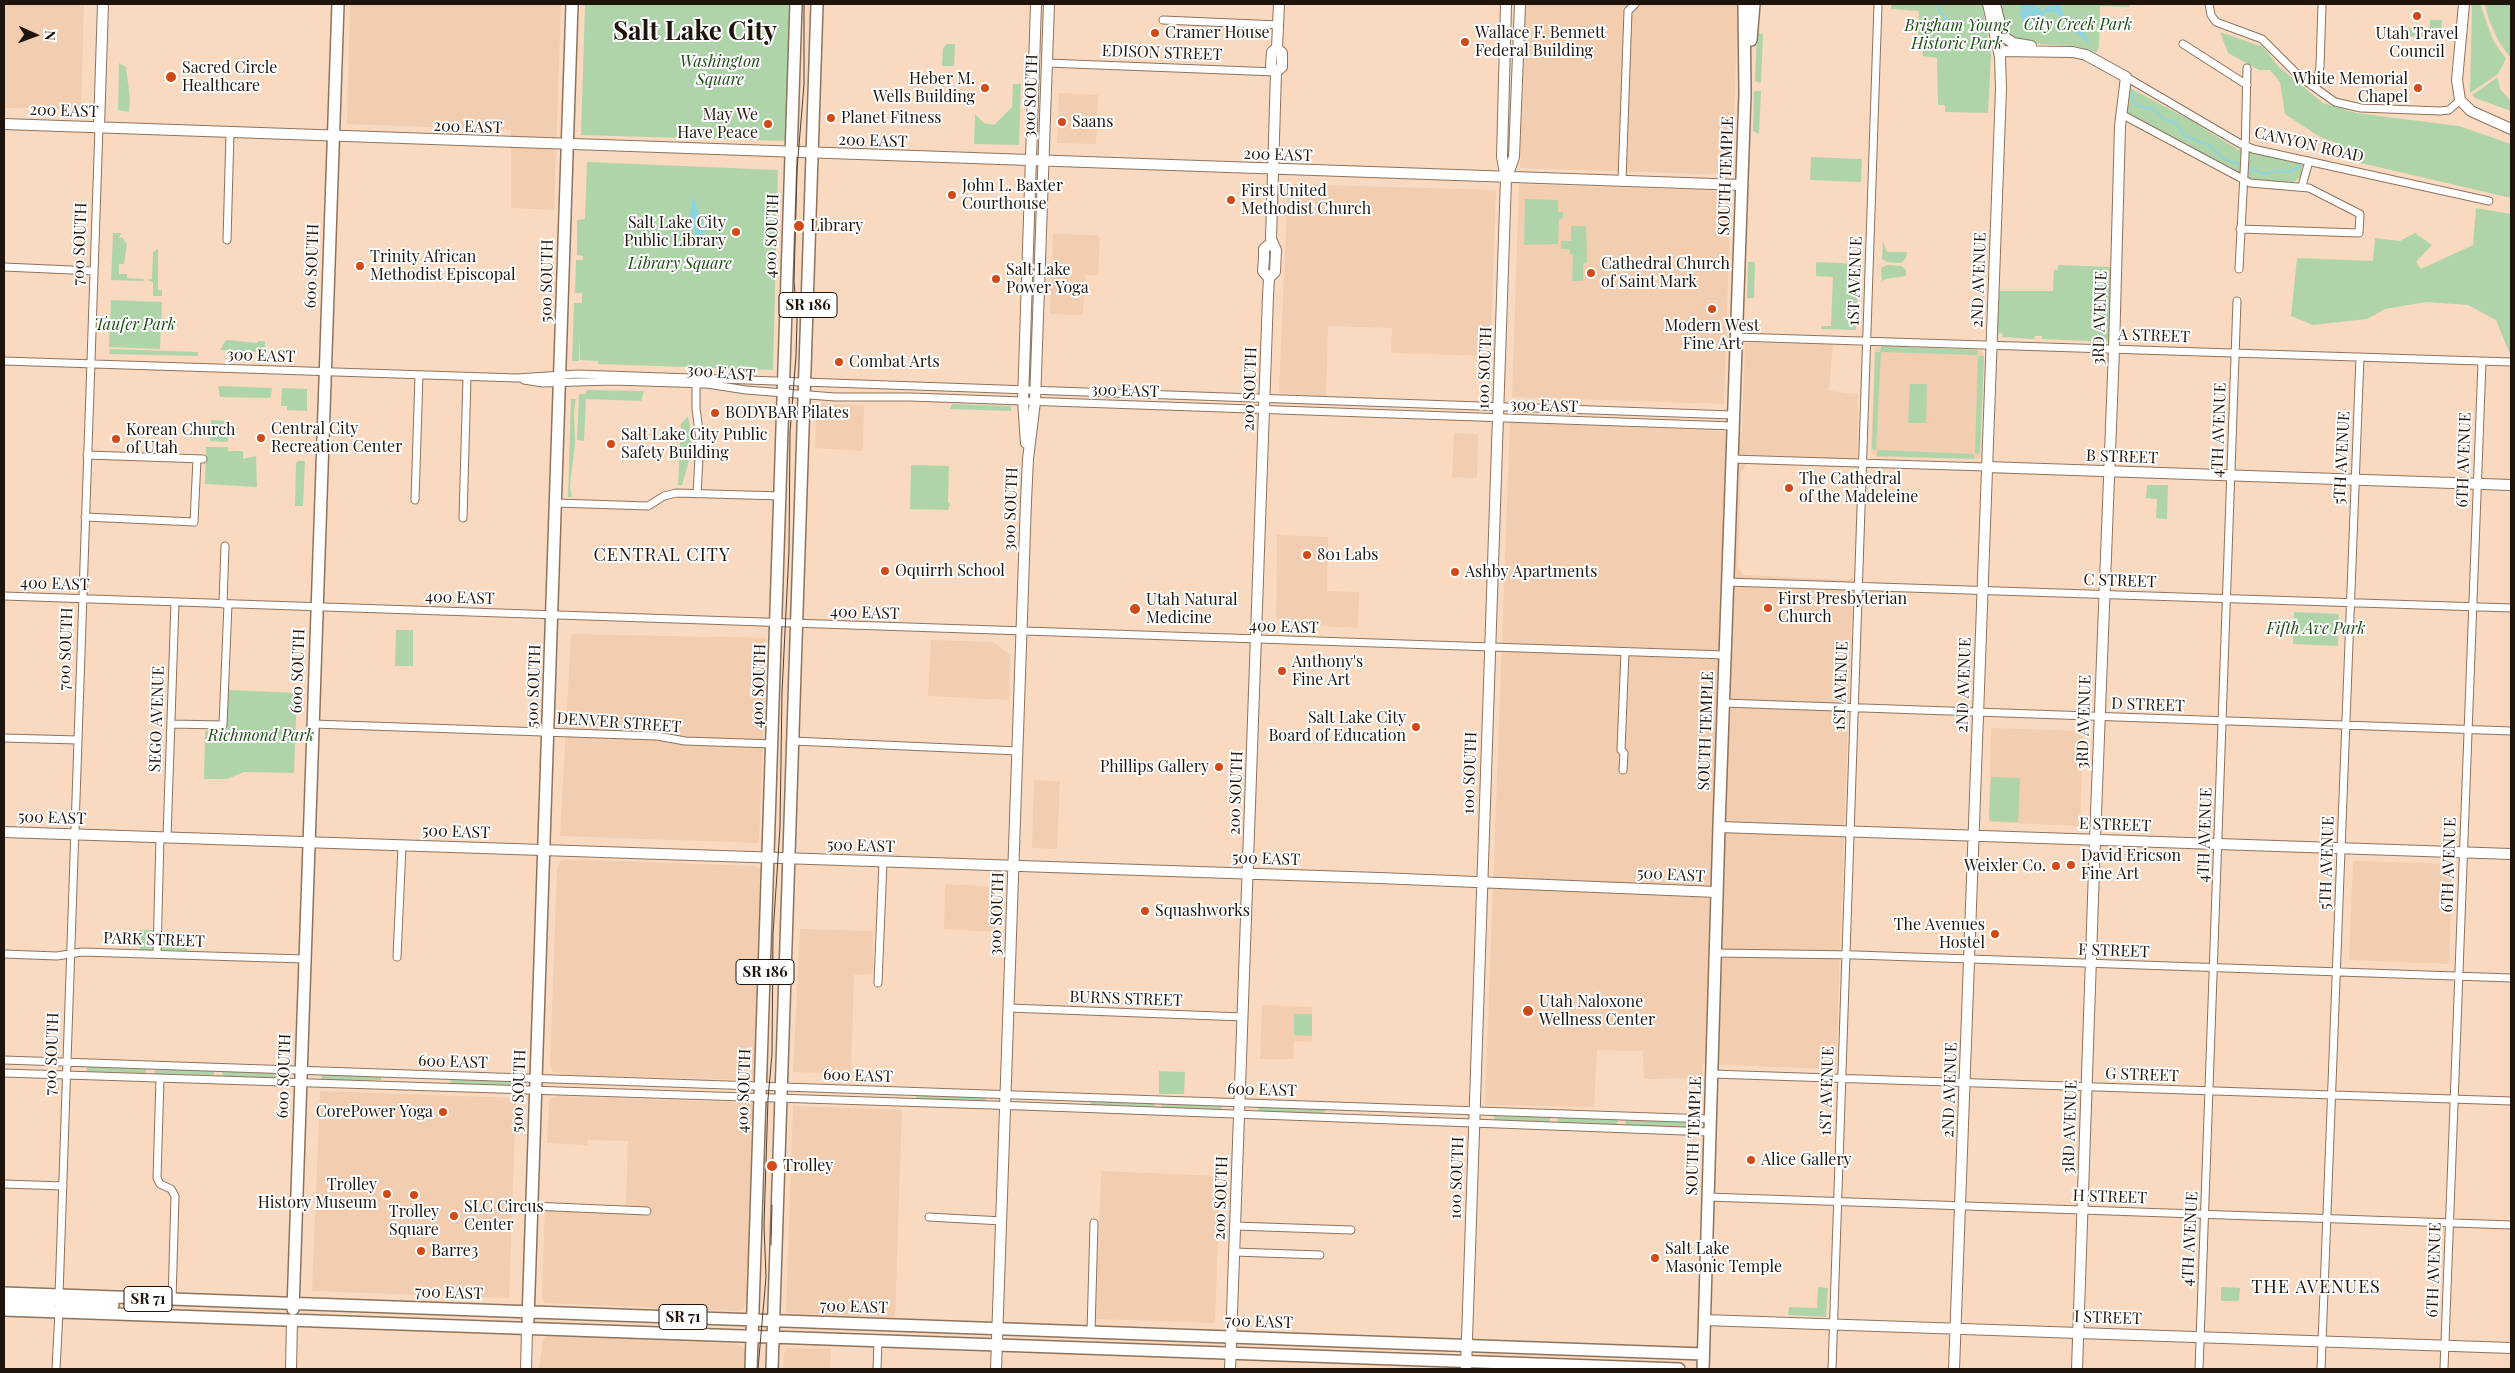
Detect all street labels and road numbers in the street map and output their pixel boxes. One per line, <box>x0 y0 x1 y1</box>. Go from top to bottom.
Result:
street label: EDISON STREET <box>1101 41 1223 65</box>
street label: 300 SOUTH <box>1020 54 1042 138</box>
street label: 200 EAST <box>29 100 99 122</box>
street label: 200 EAST <box>433 116 503 138</box>
street label: SOUTH TEMPLE <box>1714 116 1738 236</box>
street label: CANYON ROAD <box>2253 123 2365 167</box>
street label: 200 EAST <box>838 130 908 152</box>
street label: 200 EAST <box>1243 144 1313 166</box>
street label: 400 SOUTH <box>761 193 783 279</box>
street label: 700 SOUTH <box>69 202 91 286</box>
street label: 600 SOUTH <box>301 223 323 309</box>
street label: 2ND AVENUE <box>1968 232 1990 328</box>
street label: 1ST AVENUE <box>1844 236 1866 326</box>
street label: 500 SOUTH <box>537 239 557 323</box>
street label: 3RD AVENUE <box>2089 271 2111 365</box>
road number: SR 186 <box>779 292 837 318</box>
street label: A STREET <box>2117 325 2191 347</box>
street label: 100 SOUTH <box>1474 326 1496 410</box>
street label: 300 EAST <box>226 345 296 367</box>
street label: 200 SOUTH <box>1239 347 1261 431</box>
street label: 300 EAST <box>686 360 756 386</box>
street label: 300 EAST <box>1090 380 1160 402</box>
street label: 4TH AVENUE <box>2208 382 2230 478</box>
street label: 300 EAST <box>1509 395 1579 417</box>
street label: 5TH AVENUE <box>2330 411 2354 505</box>
street label: 6TH AVENUE <box>2453 412 2475 508</box>
street label: B STREET <box>2086 446 2158 468</box>
street label: 300 SOUTH <box>1000 467 1022 551</box>
street label: C STREET <box>2083 570 2157 592</box>
street label: 400 EAST <box>20 573 90 595</box>
street label: 400 EAST <box>425 587 495 609</box>
street label: 400 EAST <box>830 602 900 624</box>
street label: 700 SOUTH <box>55 607 77 691</box>
street label: 400 EAST <box>1249 616 1319 638</box>
street label: 600 SOUTH <box>287 628 309 714</box>
street label: 2ND AVENUE <box>1953 637 1975 733</box>
street label: 1ST AVENUE <box>1830 641 1852 731</box>
street label: 400 SOUTH <box>748 643 770 729</box>
street label: 500 SOUTH <box>523 644 545 728</box>
street label: SEGO AVENUE <box>146 665 168 773</box>
street label: SOUTH TEMPLE <box>1694 671 1718 791</box>
street label: 3RD AVENUE <box>2073 675 2095 769</box>
street label: D STREET <box>2111 694 2185 716</box>
street label: DENVER STREET <box>556 709 682 737</box>
street label: 100 SOUTH <box>1459 731 1481 815</box>
street label: 200 SOUTH <box>1225 751 1247 835</box>
street label: 4TH AVENUE <box>2194 787 2216 883</box>
street label: 500 EAST <box>18 807 86 829</box>
street label: E STREET <box>2079 814 2151 836</box>
street label: 5TH AVENUE <box>2316 816 2338 910</box>
street label: 6TH AVENUE <box>2438 817 2460 913</box>
street label: 500 EAST <box>422 821 490 843</box>
street label: 500 EAST <box>827 835 895 857</box>
street label: 500 EAST <box>1232 848 1300 870</box>
street label: 500 EAST <box>1636 864 1706 886</box>
street label: 300 SOUTH <box>986 872 1008 956</box>
street label: PARK STREET <box>103 929 205 951</box>
street label: F STREET <box>2078 940 2150 962</box>
road number: SR 186 <box>736 960 794 984</box>
street label: BURNS STREET <box>1069 987 1183 1011</box>
street label: 700 SOUTH <box>41 1012 63 1096</box>
street label: 600 SOUTH <box>273 1033 295 1119</box>
street label: 2ND AVENUE <box>1939 1042 1961 1138</box>
street label: 1ST AVENUE <box>1816 1046 1838 1136</box>
street label: 400 SOUTH <box>733 1048 755 1134</box>
street label: 500 SOUTH <box>508 1049 530 1133</box>
street label: 600 EAST <box>418 1051 488 1073</box>
street label: G STREET <box>2105 1064 2179 1086</box>
street label: 600 EAST <box>823 1065 893 1087</box>
street label: SOUTH TEMPLE <box>1682 1076 1706 1196</box>
street label: 600 EAST <box>1227 1079 1297 1101</box>
street label: 3RD AVENUE <box>2059 1080 2081 1174</box>
street label: 100 SOUTH <box>1446 1136 1468 1220</box>
street label: 200 SOUTH <box>1210 1156 1232 1240</box>
street label: H STREET <box>2072 1186 2148 1208</box>
street label: 4TH AVENUE <box>2178 1191 2202 1287</box>
street label: 6TH AVENUE <box>2423 1222 2445 1318</box>
street label: 700 EAST <box>415 1282 483 1304</box>
road number: SR 71 <box>124 1286 172 1312</box>
street label: 700 EAST <box>820 1296 888 1318</box>
road number: SR 71 <box>659 1304 707 1330</box>
street label: I STREET <box>2074 1307 2142 1329</box>
street label: 700 EAST <box>1225 1311 1293 1333</box>

